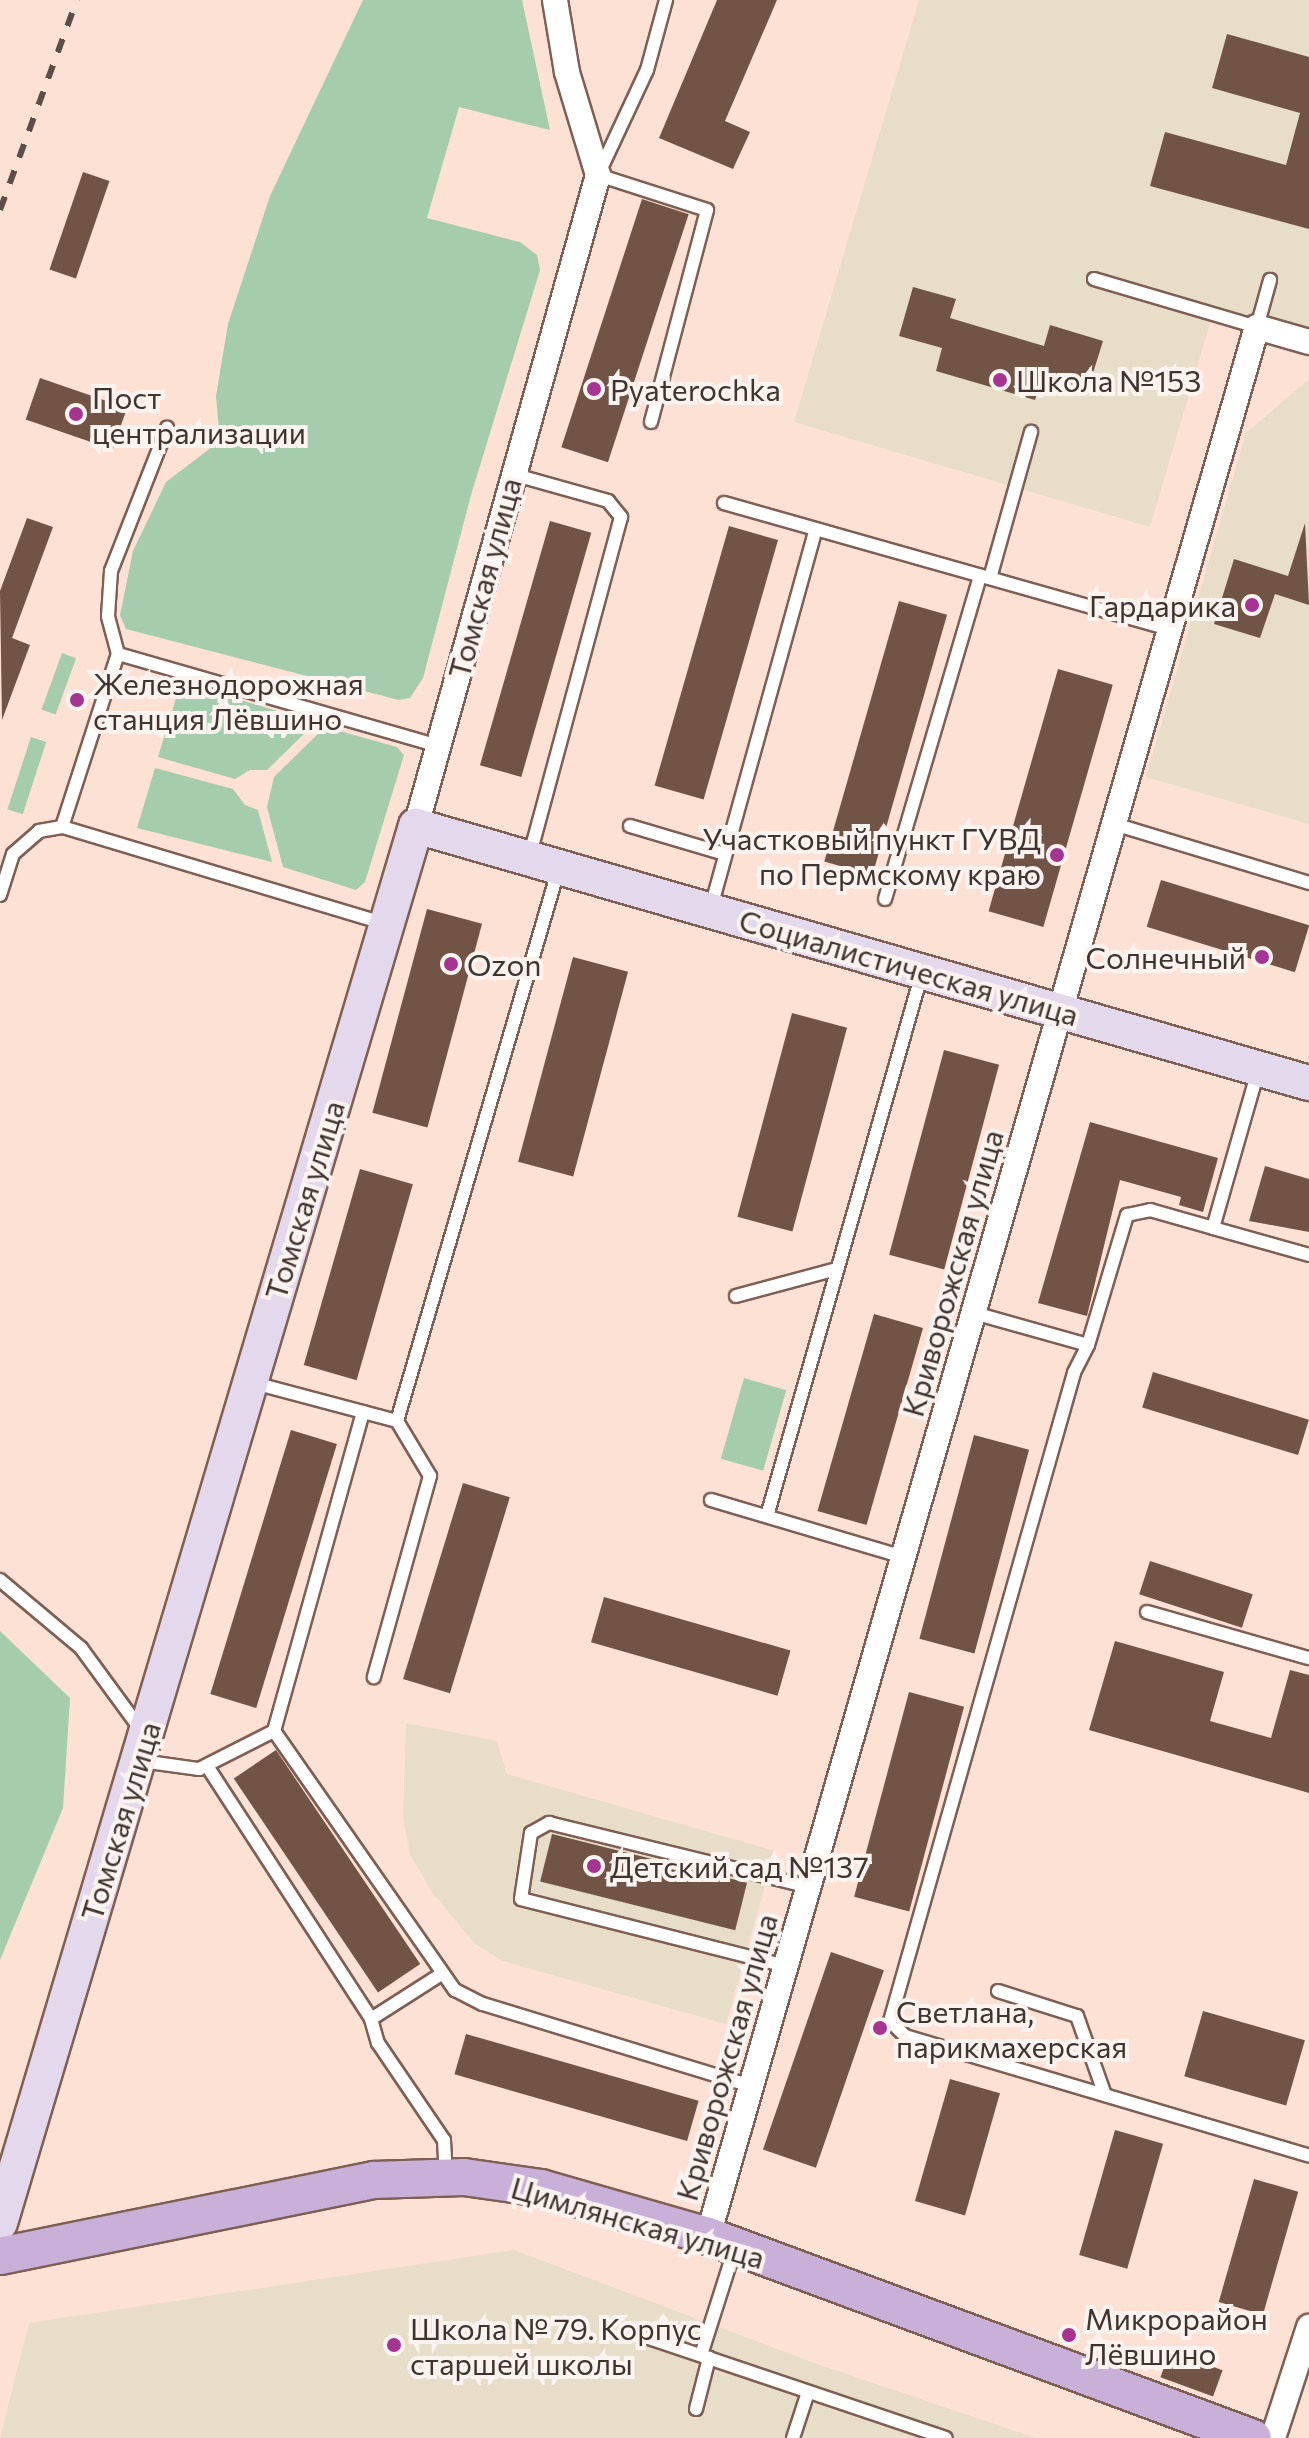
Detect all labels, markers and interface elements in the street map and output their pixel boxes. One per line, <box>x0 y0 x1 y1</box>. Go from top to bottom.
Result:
place label: Школа №153 <box>1016 362 1201 398</box>
place label: Pyaterochka <box>610 371 781 407</box>
marker: Школа №153 <box>991 371 1009 389</box>
place label: Пост централизации <box>92 379 306 450</box>
marker: Pyaterochka <box>585 380 603 398</box>
marker: Пост централизации <box>67 405 85 423</box>
street label: Томская улица <box>440 474 528 682</box>
place label: Гардарика <box>1089 587 1236 623</box>
marker: Гардарика <box>1243 596 1261 614</box>
place label: Железнодорожная станция Лёвшино <box>93 665 364 736</box>
marker: Железнодорожная станция Лёвшино <box>68 691 86 709</box>
place label: Участковый пункт ГУВД по Пермскому краю <box>703 820 1041 890</box>
marker: Участковый пункт ГУВД по Пермскому краю <box>1048 846 1066 864</box>
street label: Социалистическая улица <box>735 901 1083 1033</box>
place label: Солнечный <box>1086 939 1246 975</box>
place label: Ozon <box>467 946 541 982</box>
marker: Солнечный <box>1253 948 1271 966</box>
marker: Ozon <box>442 955 460 973</box>
street label: Томская улица <box>257 1096 351 1304</box>
street label: Криворожская улица <box>894 1125 1010 1421</box>
street label: Томская улица <box>73 1717 167 1925</box>
place label: Детский сад №137 <box>610 1848 869 1884</box>
marker: Детский сад №137 <box>585 1857 603 1875</box>
street label: Криворожская улица <box>668 1909 784 2205</box>
place label: Светлана, парикмахерская <box>896 1993 1127 2064</box>
marker: Светлана, парикмахерская <box>871 2019 889 2037</box>
street label: Цимлянская улица <box>507 2169 769 2275</box>
place label: Микрорайон Лёвшино <box>1085 2300 1268 2370</box>
place label: Школа № 79. Корпус старшей школы <box>410 2310 702 2380</box>
marker: Микрорайон Лёвшино <box>1060 2326 1078 2344</box>
marker: Школа № 79. Корпус старшей школы <box>385 2336 403 2354</box>

